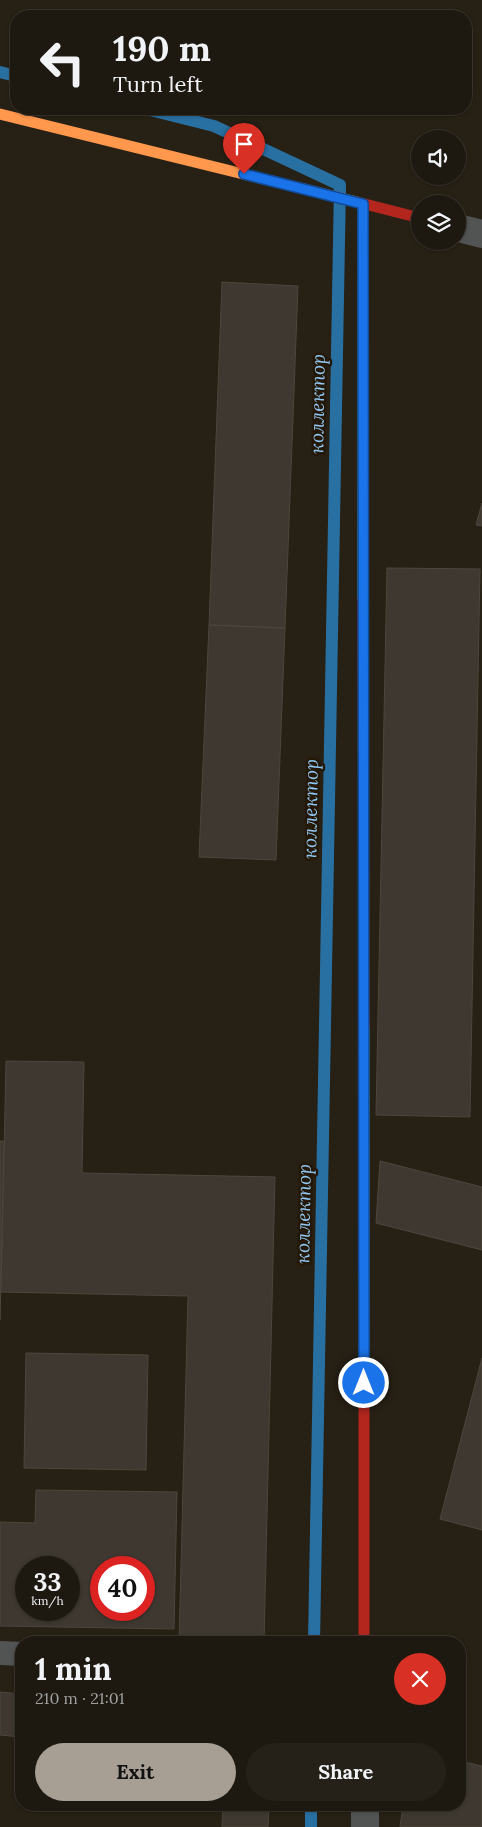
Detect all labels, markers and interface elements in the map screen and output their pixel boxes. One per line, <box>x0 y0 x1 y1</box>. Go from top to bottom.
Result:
text: 190 m <box>113 26 211 71</box>
icon: left <box>30 30 95 95</box>
text: Turn left <box>113 70 203 98</box>
pin <box>223 123 265 174</box>
icon: arrive <box>230 130 258 158</box>
map controls <box>411 130 466 250</box>
button: sound <box>411 130 466 185</box>
button: layers <box>411 195 466 250</box>
water label: коллектор <box>304 354 330 454</box>
water label: коллектор <box>297 759 323 859</box>
water label: коллектор <box>290 1164 316 1264</box>
position arrow <box>337 1356 389 1408</box>
speed limit sign: 40 <box>90 1556 155 1621</box>
text: 33 <box>33 1566 62 1598</box>
text: km/h <box>31 1593 64 1608</box>
text: 1 min <box>35 1650 112 1688</box>
button: close <box>394 1653 446 1705</box>
text: 210 m · 21:01 <box>35 1688 124 1708</box>
button: Exit <box>35 1743 236 1801</box>
button: Share <box>246 1743 446 1801</box>

